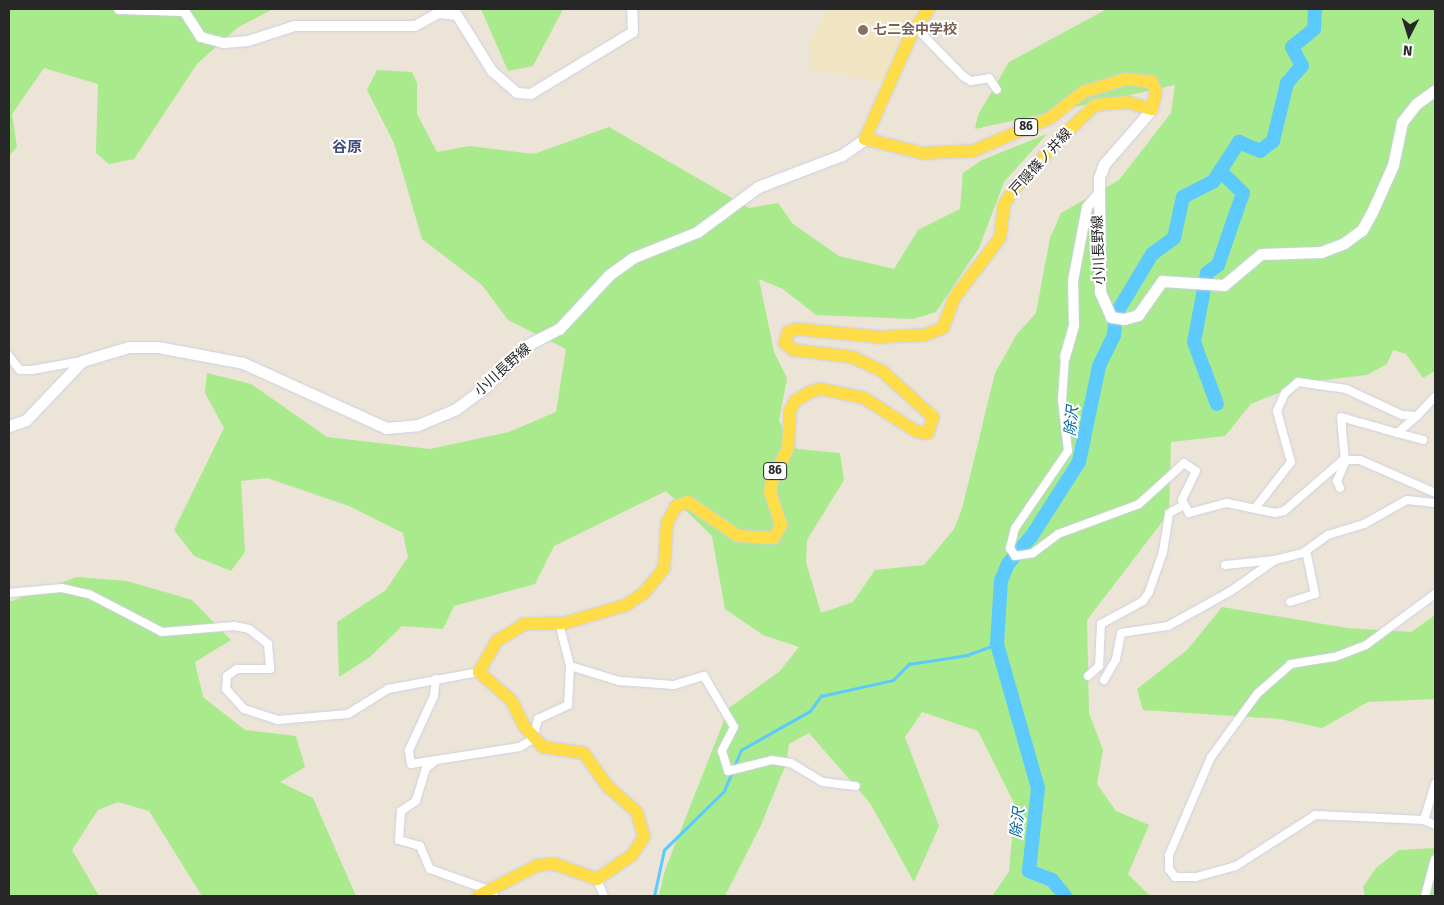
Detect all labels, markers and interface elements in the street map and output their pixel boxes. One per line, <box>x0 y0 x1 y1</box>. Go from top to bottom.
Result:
north arrow <box>1384 10 1434 60</box>
place label: 七二会中学校 <box>873 22 957 38</box>
marker: 七二会中学校 <box>857 24 869 36</box>
text: N <box>1402 42 1413 59</box>
road number: 86 <box>1014 118 1038 136</box>
street label: 戸隠篠ノ井線 <box>1007 125 1075 199</box>
district label: 谷原 <box>332 139 362 157</box>
street label: 小川長野線 <box>1089 215 1109 285</box>
street label: 小川長野線 <box>471 340 535 400</box>
water label: 除沢 <box>1061 405 1083 437</box>
road number: 86 <box>762 462 788 481</box>
water label: 除沢 <box>1007 807 1029 839</box>

